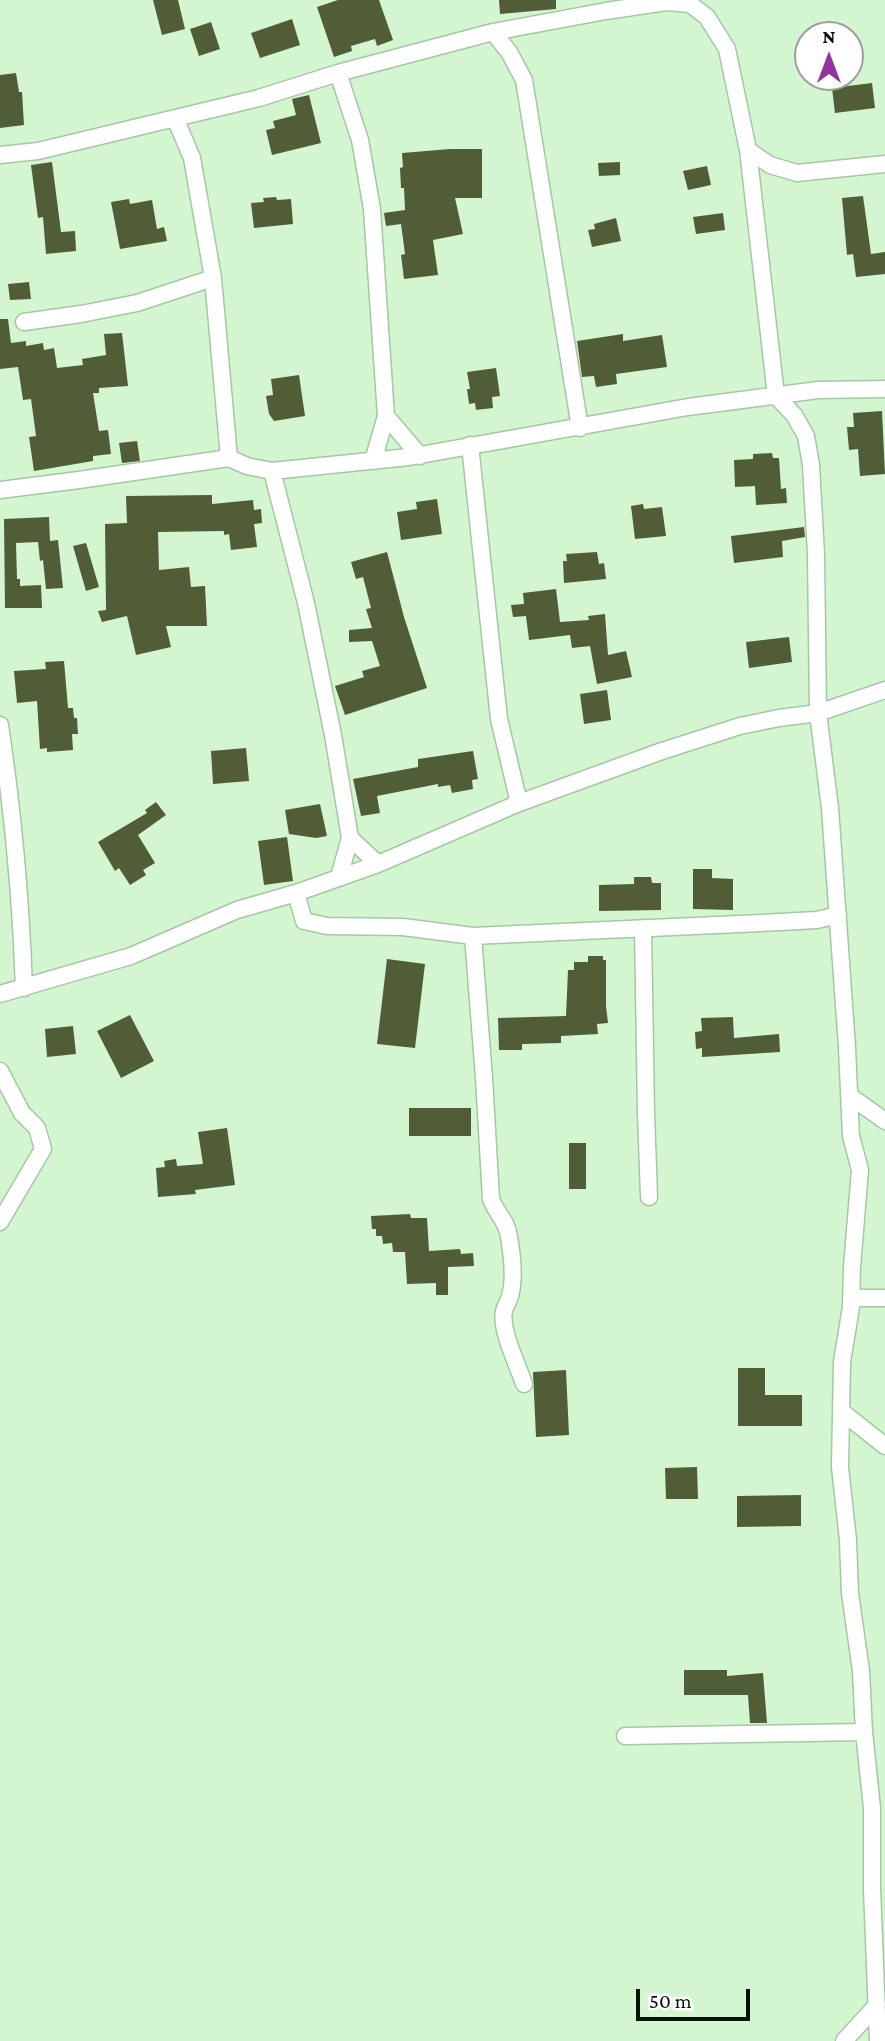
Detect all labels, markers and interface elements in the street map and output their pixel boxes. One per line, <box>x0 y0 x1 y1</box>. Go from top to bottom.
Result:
north arrow <box>794 21 864 91</box>
text: N <box>823 26 835 47</box>
scale bar <box>640 1974 754 2018</box>
text: 50 m <box>649 1989 692 2013</box>

